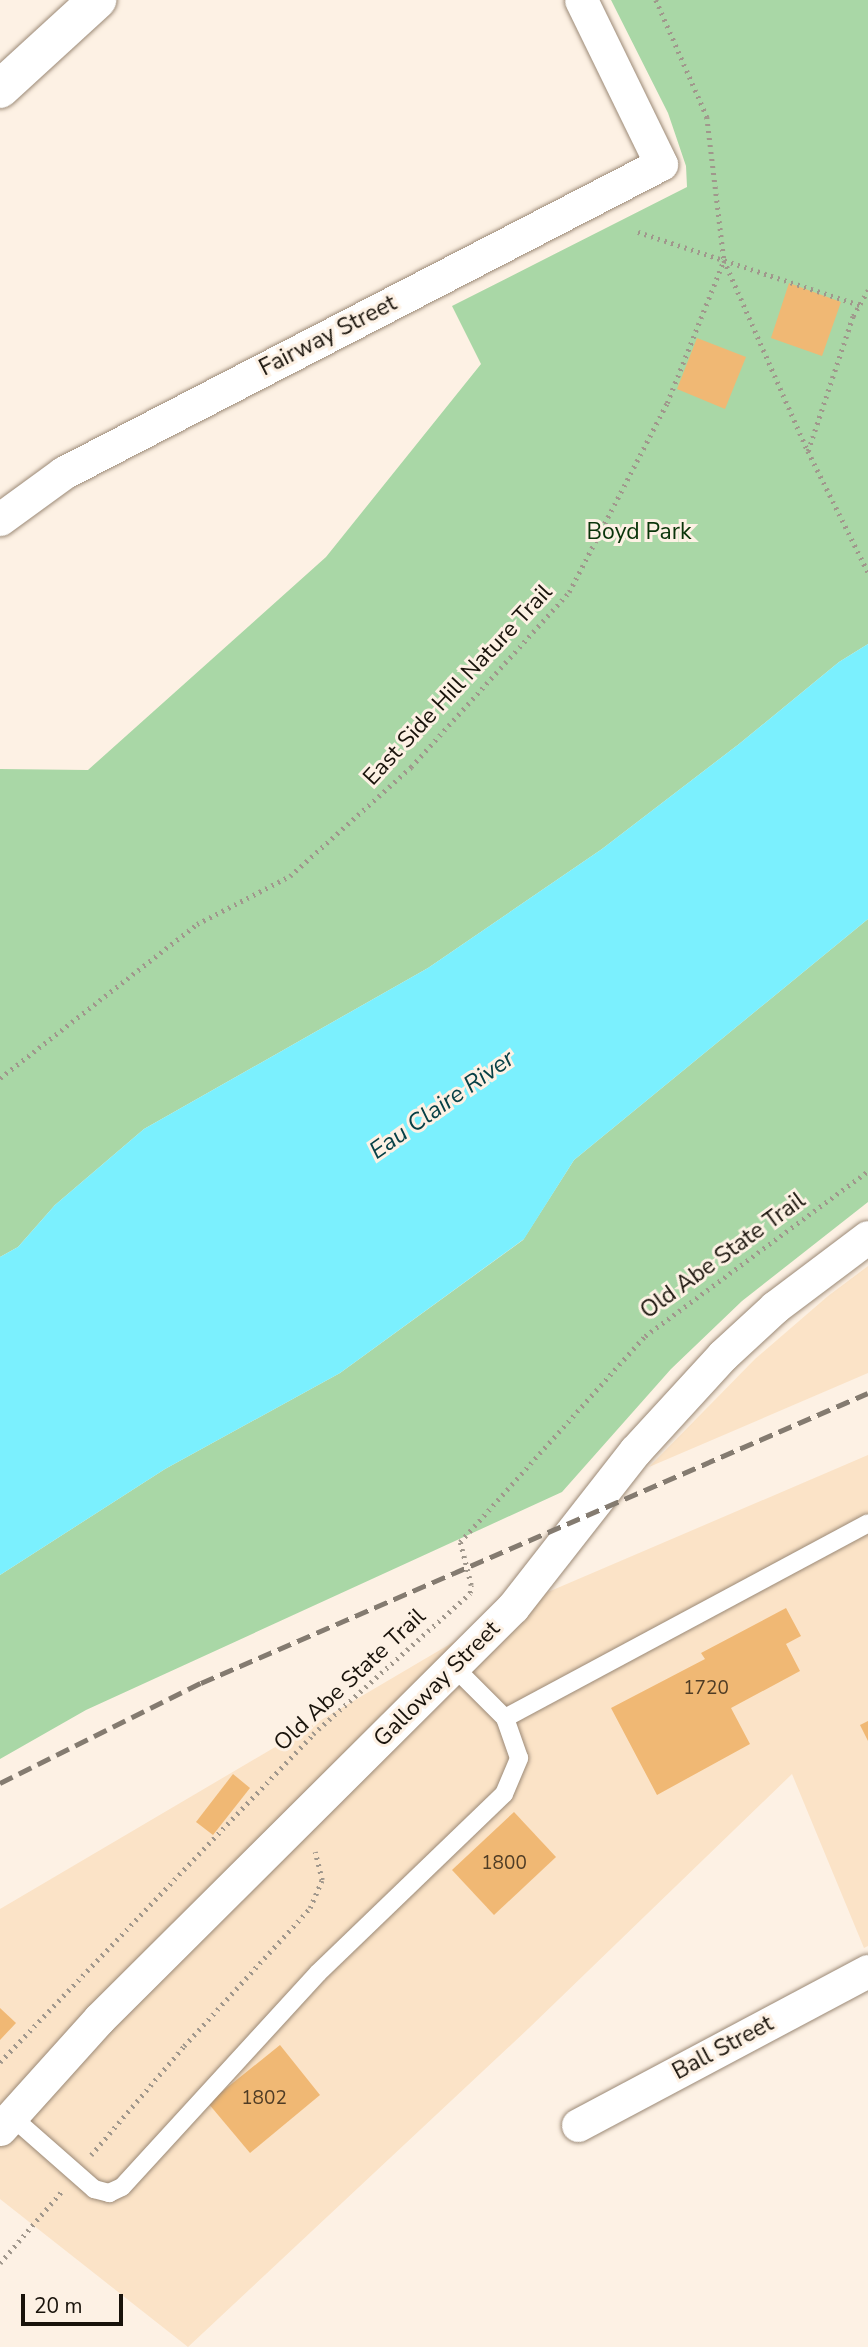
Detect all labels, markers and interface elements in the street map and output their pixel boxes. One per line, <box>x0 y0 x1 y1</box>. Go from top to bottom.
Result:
street label: Fairway Street <box>255 290 401 382</box>
park label: Boyd Park <box>586 518 692 546</box>
street label: East Side Hill Nature Trail <box>358 579 558 791</box>
water label: Eau Claire River <box>364 1044 520 1166</box>
street label: Old Abe State Trail <box>635 1187 811 1325</box>
street label: Old Abe State Trail <box>269 1603 431 1757</box>
street label: Galloway Street <box>368 1615 506 1753</box>
house number: 1720 <box>683 1678 729 1700</box>
house number: 1800 <box>481 1853 527 1875</box>
street label: Ball Street <box>668 2010 778 2086</box>
house number: 1802 <box>241 2088 287 2110</box>
scale bar <box>24 2280 126 2324</box>
text: 20 m <box>34 2292 83 2320</box>

